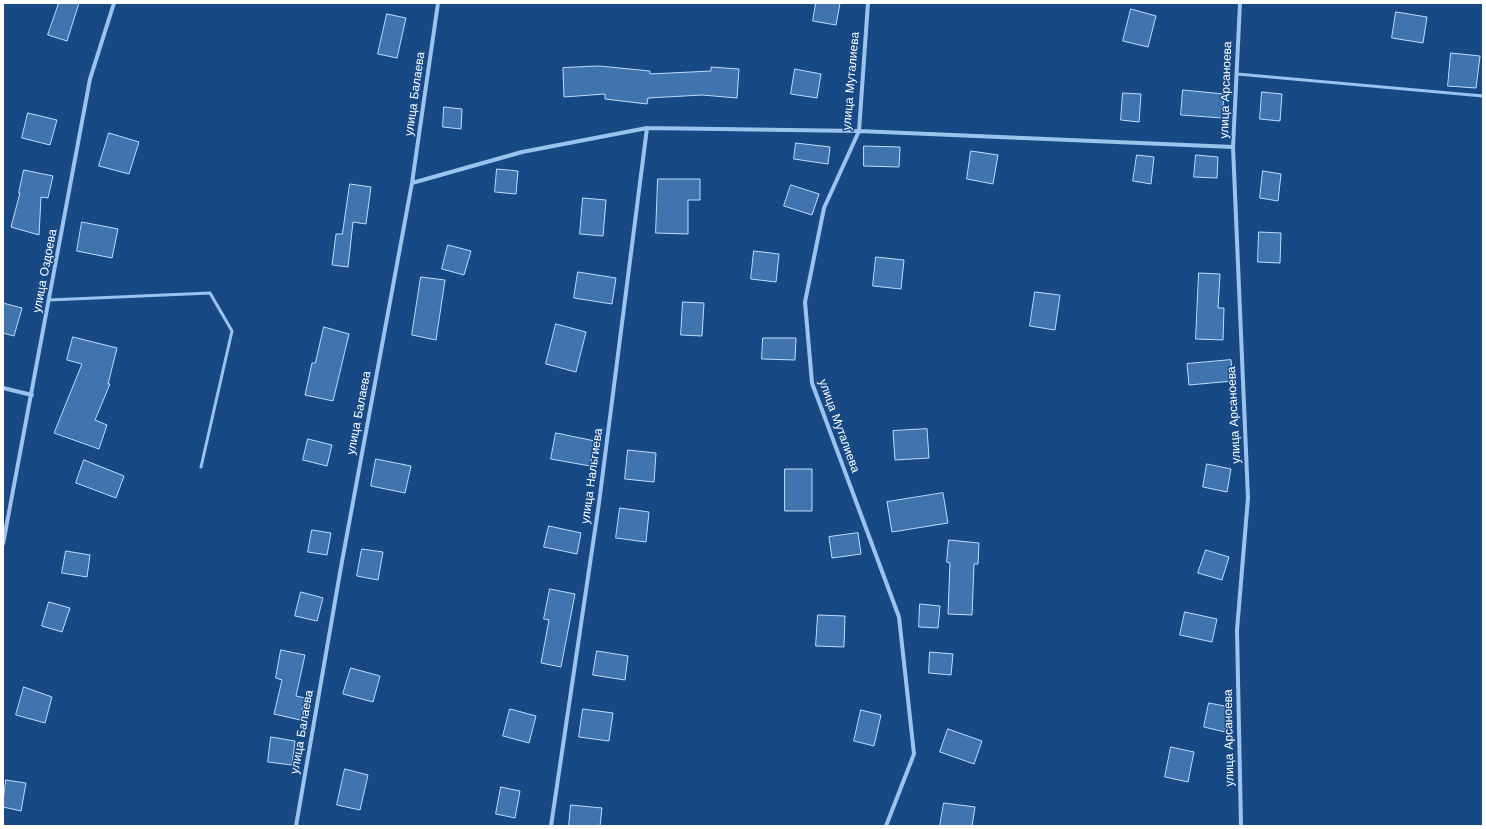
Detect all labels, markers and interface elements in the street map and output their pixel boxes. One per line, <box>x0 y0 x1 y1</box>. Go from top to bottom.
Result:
street label: улица Муталиева <box>840 31 862 131</box>
street label: улица Арсаноева <box>1217 41 1235 139</box>
street label: улица Балаева <box>402 51 428 137</box>
street label: улица Оздоева <box>30 228 60 314</box>
street label: улица Арсаноева <box>1224 366 1244 464</box>
street label: улица Балаева <box>344 370 374 456</box>
street label: улица Муталиева <box>815 377 863 475</box>
street label: улица Нальгиева <box>578 427 606 525</box>
street label: улица Балаева <box>288 689 316 775</box>
street label: улица Арсаноева <box>1221 689 1237 787</box>

